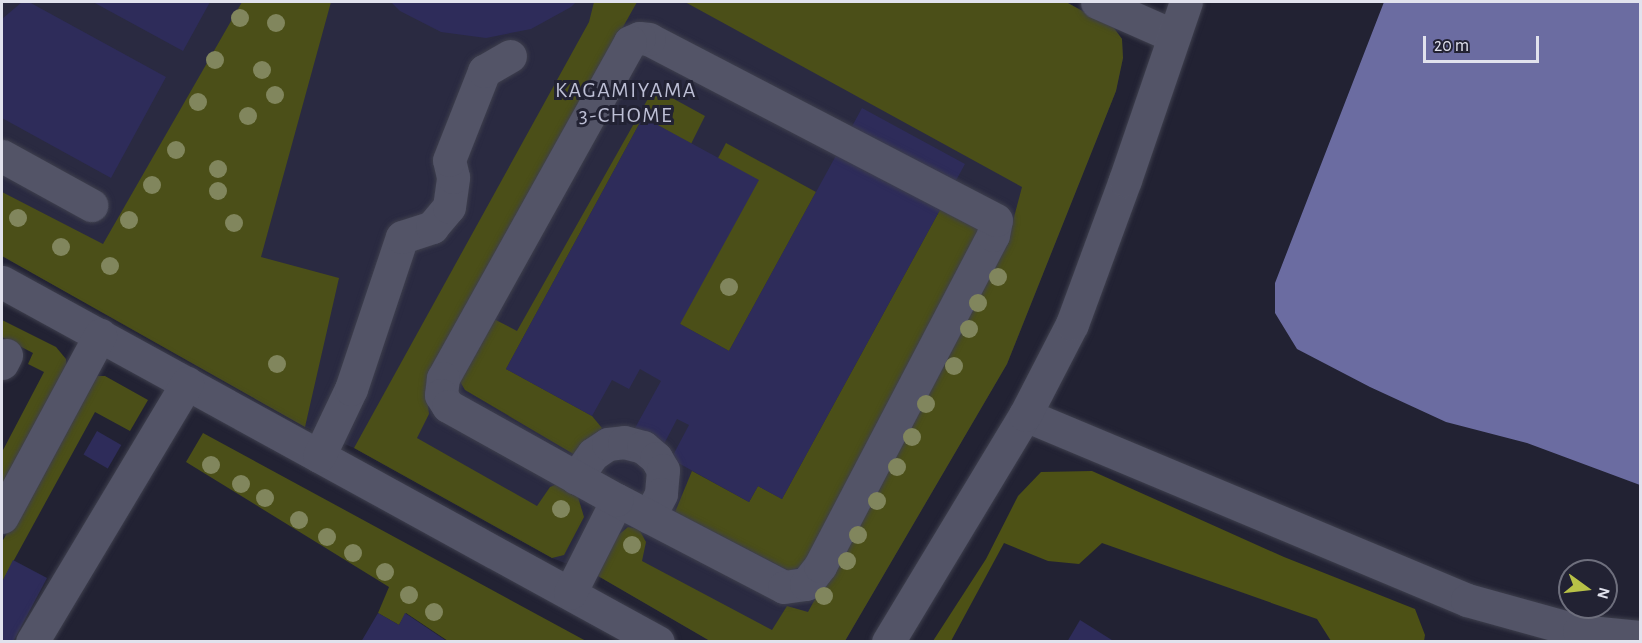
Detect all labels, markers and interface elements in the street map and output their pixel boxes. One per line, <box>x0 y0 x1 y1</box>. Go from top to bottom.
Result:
scale bar <box>1426 24 1542 62</box>
text: 20 m <box>1434 37 1469 55</box>
district label: KAGAMIYAMA 3-CHOME <box>555 77 697 128</box>
north arrow <box>1558 559 1618 619</box>
text: N <box>1594 586 1613 601</box>

